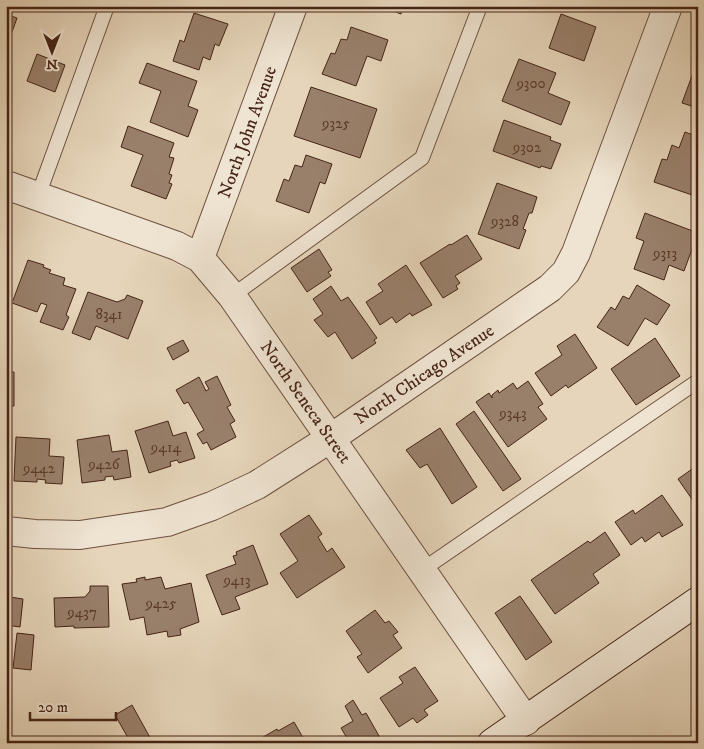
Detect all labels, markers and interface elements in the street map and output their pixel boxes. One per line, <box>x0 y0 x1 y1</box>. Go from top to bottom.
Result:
north arrow <box>28 28 78 78</box>
text: N <box>46 55 58 73</box>
street label: North John Avenue <box>214 63 282 201</box>
house number: 9300 <box>515 74 546 93</box>
house number: 9325 <box>321 114 350 133</box>
house number: 9302 <box>512 138 542 157</box>
house number: 9328 <box>490 212 519 231</box>
house number: 9313 <box>652 244 677 263</box>
house number: 8341 <box>95 305 123 324</box>
street label: North Chicago Avenue <box>351 320 499 430</box>
street label: North Seneca Street <box>255 337 356 468</box>
house number: 9343 <box>498 404 527 423</box>
house number: 9414 <box>150 438 181 457</box>
house number: 9426 <box>87 455 121 474</box>
house number: 9442 <box>22 459 56 478</box>
house number: 9413 <box>222 571 251 590</box>
house number: 9425 <box>145 594 177 613</box>
house number: 9437 <box>66 603 97 622</box>
scale bar <box>30 689 116 721</box>
text: 20 m <box>38 698 68 717</box>

